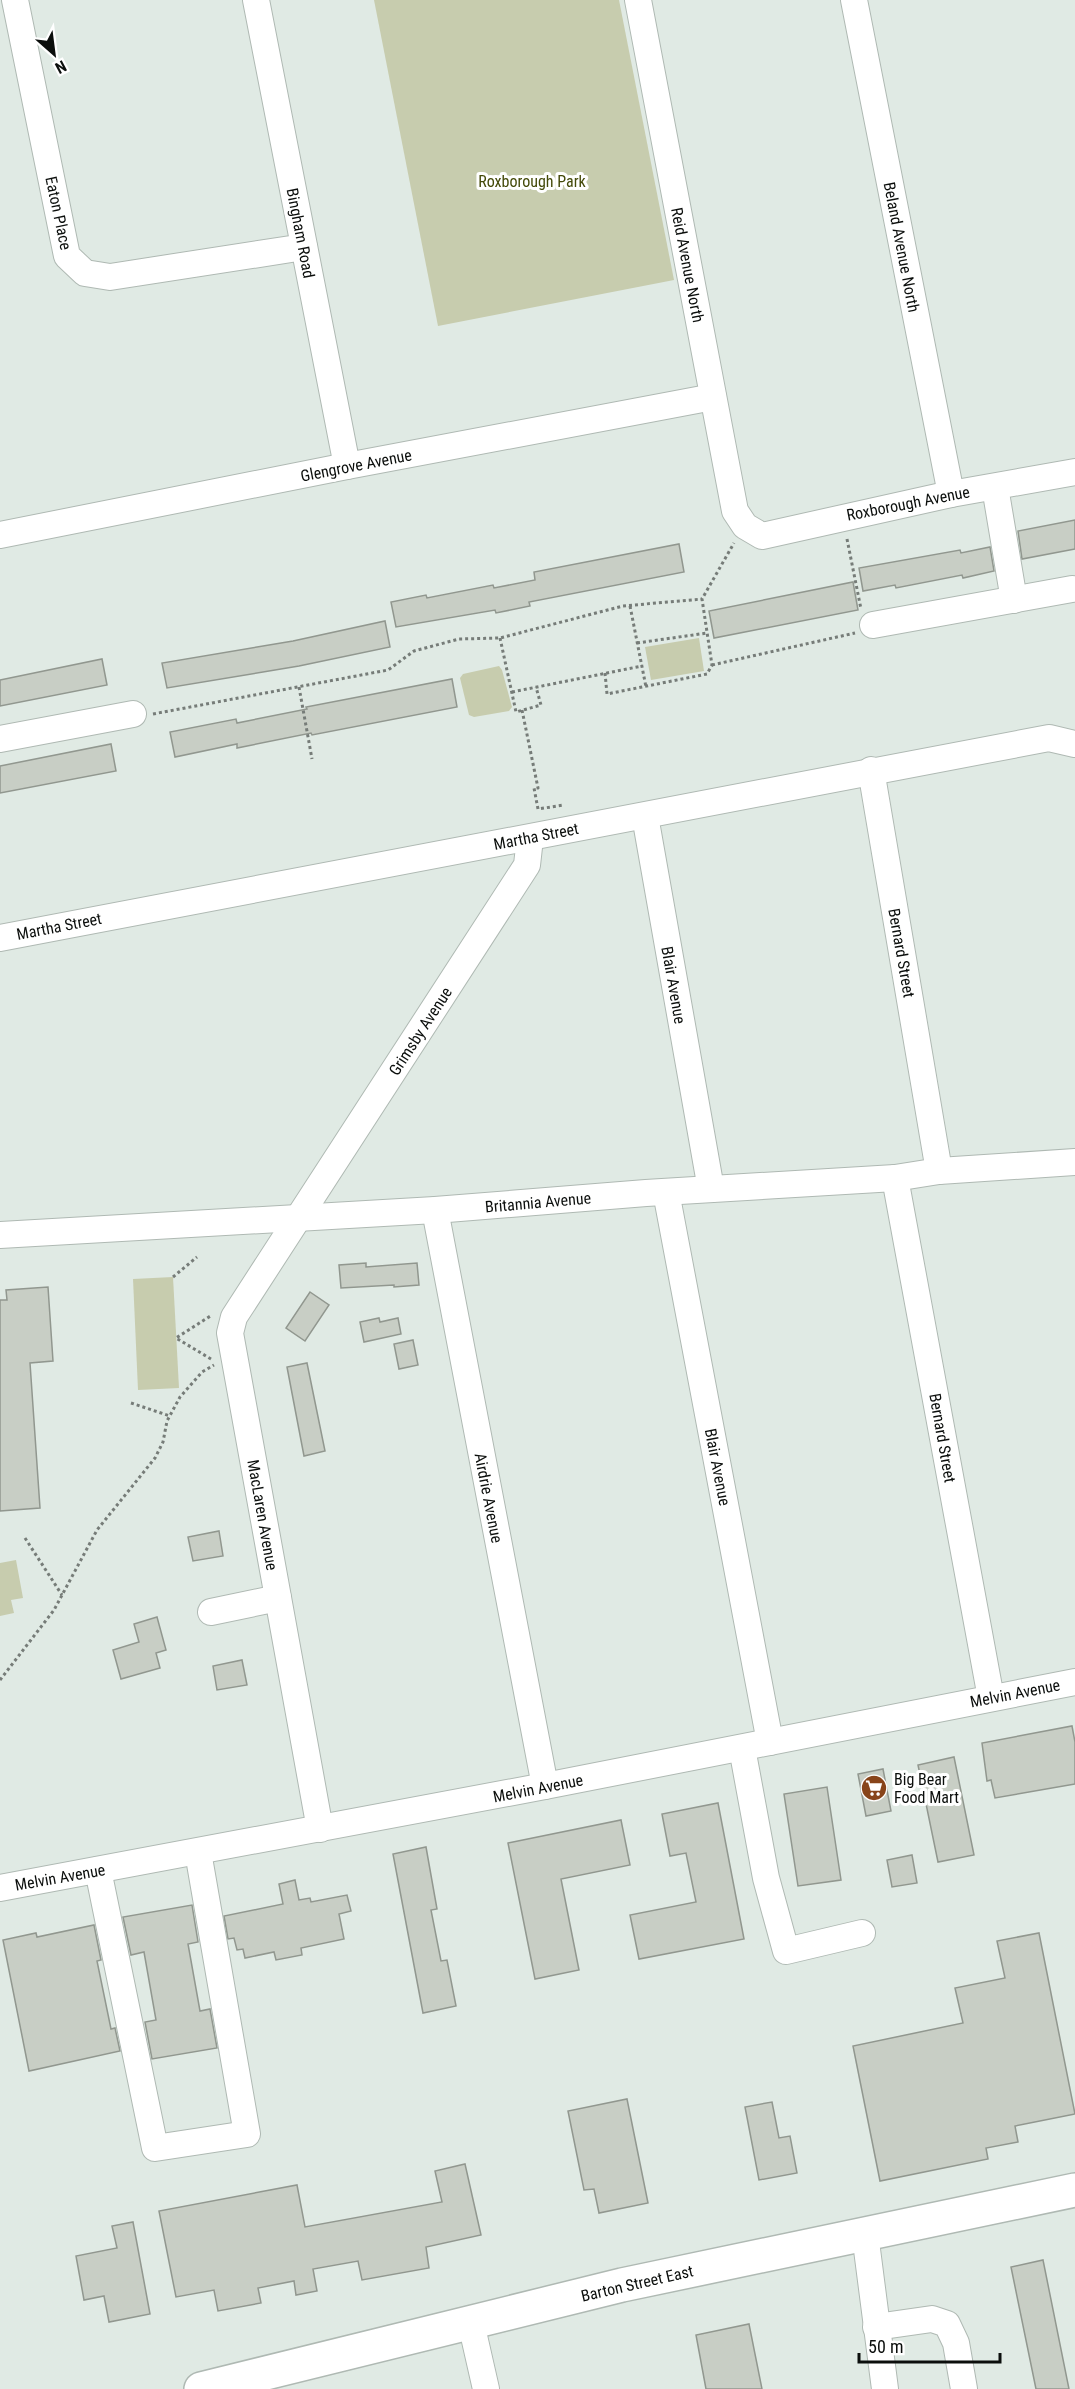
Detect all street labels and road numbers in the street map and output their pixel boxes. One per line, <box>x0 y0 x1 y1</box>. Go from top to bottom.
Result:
street label: Eaton Place <box>41 175 76 252</box>
street label: Beland Avenue North <box>880 180 923 314</box>
street label: Bingham Road <box>282 186 319 280</box>
street label: Reid Avenue North <box>667 206 708 324</box>
street label: Glengrove Avenue <box>299 445 413 486</box>
street label: Roxborough Avenue <box>845 482 971 525</box>
street label: Martha Street <box>492 819 581 854</box>
street label: Bernard Street <box>884 907 919 999</box>
street label: Martha Street <box>15 909 104 944</box>
street label: Blair Avenue <box>657 945 690 1025</box>
street label: Grimsby Avenue <box>385 984 456 1079</box>
street label: Britannia Avenue <box>484 1188 592 1217</box>
street label: Bernard Street <box>925 1392 960 1484</box>
street label: Blair Avenue <box>701 1427 734 1507</box>
street label: Airdrie Avenue <box>470 1451 507 1545</box>
street label: MacLaren Avenue <box>243 1458 282 1572</box>
street label: Melvin Avenue <box>968 1675 1062 1712</box>
street label: Melvin Avenue <box>491 1770 585 1807</box>
street label: Melvin Avenue <box>13 1860 107 1895</box>
street label: Barton Street East <box>579 2261 695 2306</box>

